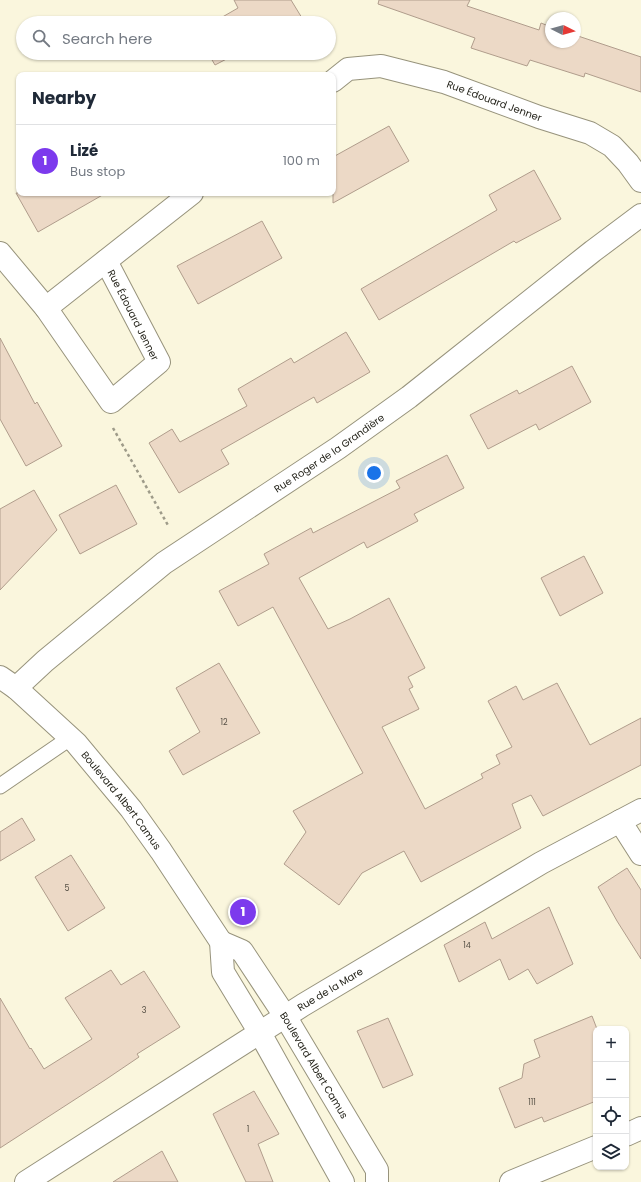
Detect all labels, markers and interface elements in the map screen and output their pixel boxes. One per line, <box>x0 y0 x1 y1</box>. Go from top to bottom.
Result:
north arrow <box>545 12 581 48</box>
search box <box>16 16 336 60</box>
icon: search <box>30 27 52 49</box>
text: Search here <box>62 28 152 49</box>
street label: Rue Édouard Jenner <box>445 76 544 125</box>
text: Nearby <box>32 86 96 110</box>
text: Lizé <box>70 140 98 161</box>
text: 1 <box>43 151 47 170</box>
text: 100 m <box>283 151 320 170</box>
text: Bus stop <box>70 162 125 181</box>
street label: Rue Édouard Jenner <box>104 267 163 363</box>
street label: Rue Roger de la Grandière <box>271 410 387 496</box>
your location <box>364 463 384 483</box>
house number: 12 <box>220 717 228 728</box>
street label: Boulevard Albert Camus <box>78 748 165 853</box>
house number: 5 <box>64 883 70 894</box>
pin: 1 <box>230 897 256 927</box>
house number: 14 <box>463 940 471 951</box>
street label: Rue de la Mare <box>294 964 366 1014</box>
house number: 3 <box>142 1005 147 1016</box>
street label: Boulevard Albert Camus <box>277 1009 352 1121</box>
map controls <box>593 1026 629 1170</box>
button: + <box>593 1026 629 1062</box>
button: − <box>593 1062 629 1098</box>
house number: 111 <box>528 1097 536 1108</box>
button: locate <box>593 1098 629 1134</box>
house number: 1 <box>247 1124 249 1135</box>
button: layers <box>593 1134 629 1170</box>

